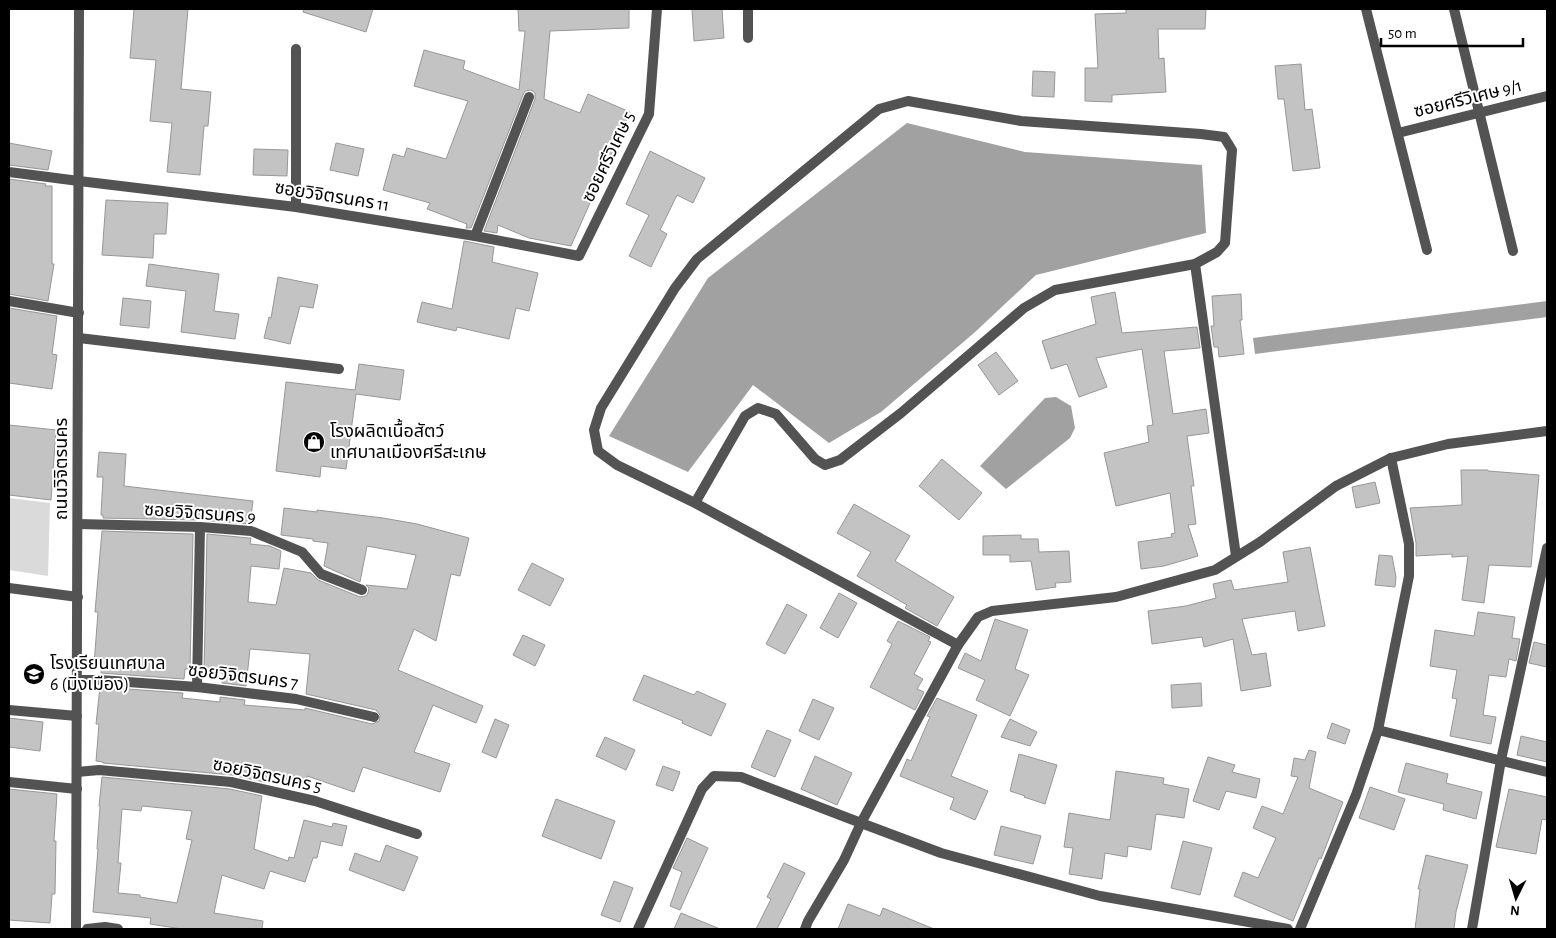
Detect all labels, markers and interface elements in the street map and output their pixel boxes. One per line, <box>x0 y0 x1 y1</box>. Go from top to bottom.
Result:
scale bar <box>1381 15 1524 47</box>
text: 50 m <box>1388 26 1417 41</box>
street label: ซอยศรีวิเศษ 9/1 <box>1412 76 1524 121</box>
street label: ซอยศรีวิเศษ 5 <box>578 108 639 205</box>
street label: ซอยวิจิตรนคร 11 <box>273 179 391 215</box>
street label: ถนนวิจิตรนคร <box>53 418 71 520</box>
place label: โรงผลิตเนื้อสัตว์ เทศบาลเมืองศรีสะเกษ <box>330 418 487 462</box>
shop icon: โรงผลิตเนื้อสัตว์ เทศบาลเมืองศรีสะเกษ <box>302 430 326 454</box>
street label: ซอยวิจิตรนคร 9 <box>144 501 256 527</box>
place label: โรงเรียนเทศบาล 6 (มิ่งเมือง) <box>50 654 166 694</box>
street label: ซอยวิจิตรนคร 7 <box>187 661 299 693</box>
school or university icon: โรงเรียนเทศบาล 6 (มิ่งเมือง) <box>22 662 46 686</box>
street label: ซอยวิจิตรนคร 5 <box>211 756 323 796</box>
north arrow <box>1491 873 1541 923</box>
text: N <box>1509 903 1520 917</box>

